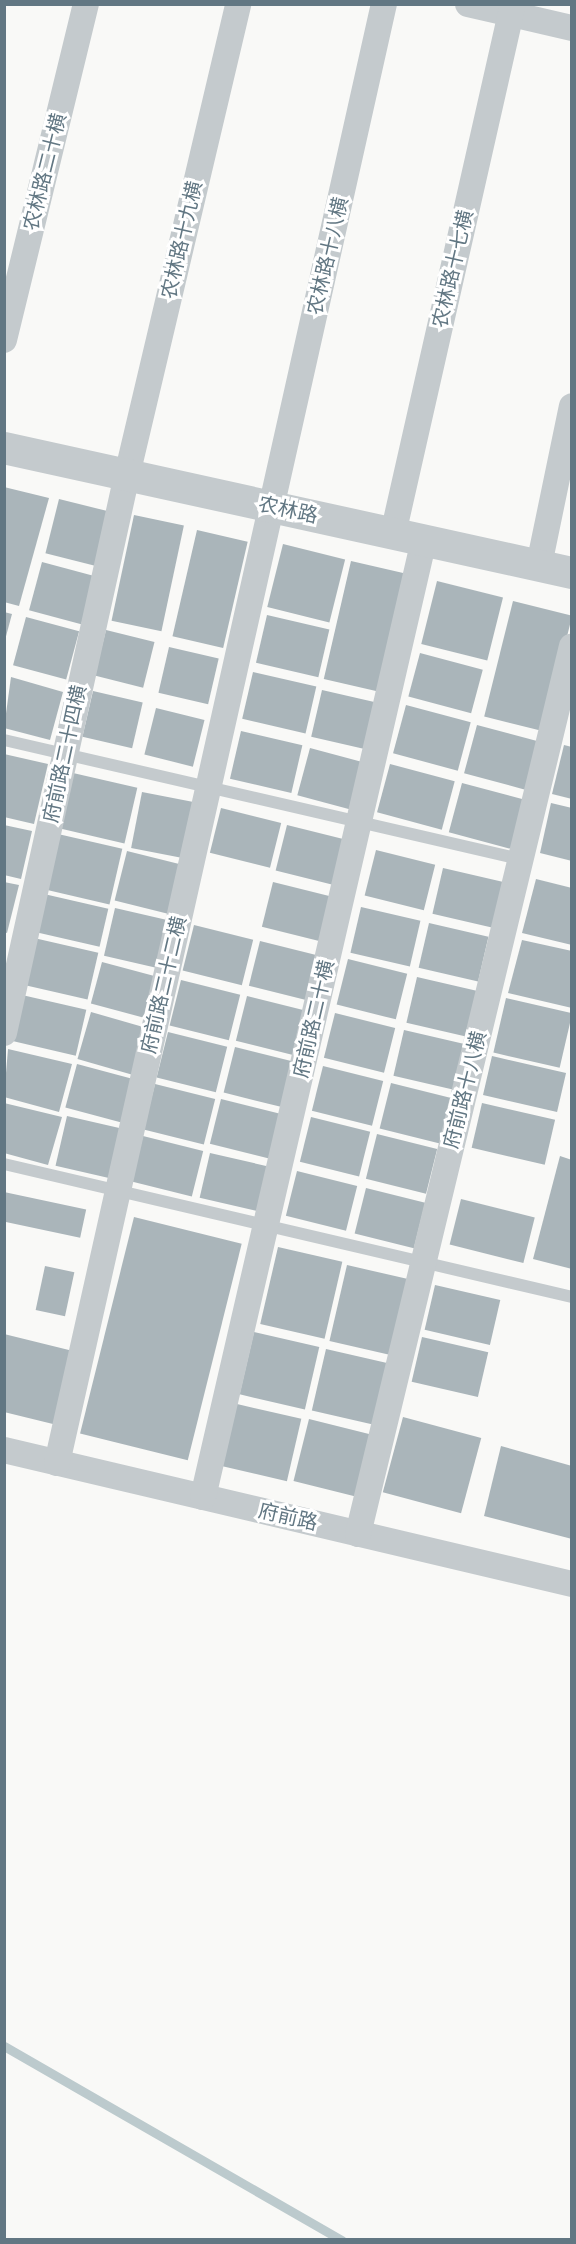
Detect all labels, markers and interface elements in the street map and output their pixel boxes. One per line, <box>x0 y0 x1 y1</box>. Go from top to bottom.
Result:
street label: 农林路二十横 <box>19 111 71 233</box>
street label: 农林路十九横 <box>157 179 207 301</box>
street label: 农林路十八横 <box>303 195 353 317</box>
street label: 农林路十七横 <box>428 208 478 330</box>
street label: 农林路 <box>256 492 320 528</box>
street label: 府前路二十四横 <box>39 683 91 825</box>
street label: 府前路二十二横 <box>137 914 191 1056</box>
street label: 府前路二十横 <box>289 958 339 1080</box>
street label: 府前路十八横 <box>439 1029 491 1151</box>
street label: 府前路 <box>256 1499 320 1535</box>

